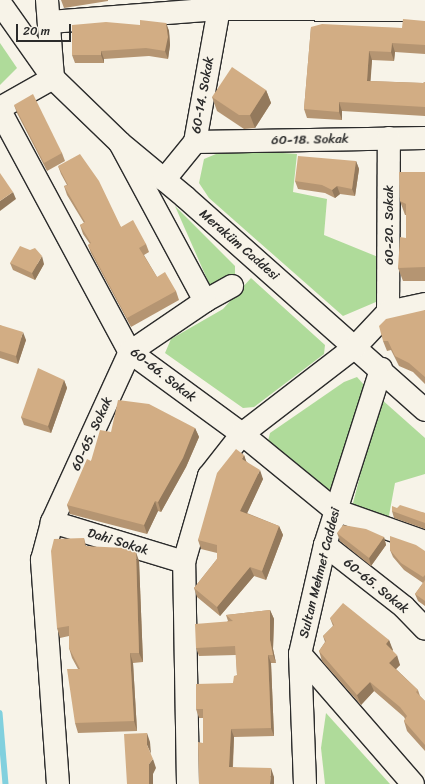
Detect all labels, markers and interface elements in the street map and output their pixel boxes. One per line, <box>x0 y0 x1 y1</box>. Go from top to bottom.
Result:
scale bar <box>18 16 73 42</box>
text: 20 m <box>23 20 50 42</box>
street label: 60-14. Sokak <box>189 55 217 135</box>
street label: 60-18. Sokak <box>271 132 349 148</box>
street label: 60-20. Sokak <box>381 185 397 265</box>
street label: Meraküm Caddesi <box>196 206 282 284</box>
street label: 60-66. Sokak <box>127 345 199 405</box>
street label: 60-65. Sokak <box>68 395 116 473</box>
street label: Sultan Mehmet Caddesi <box>296 506 344 640</box>
street label: Dahi Sokak <box>86 525 150 559</box>
street label: 60-65. Sokak <box>340 555 412 617</box>

